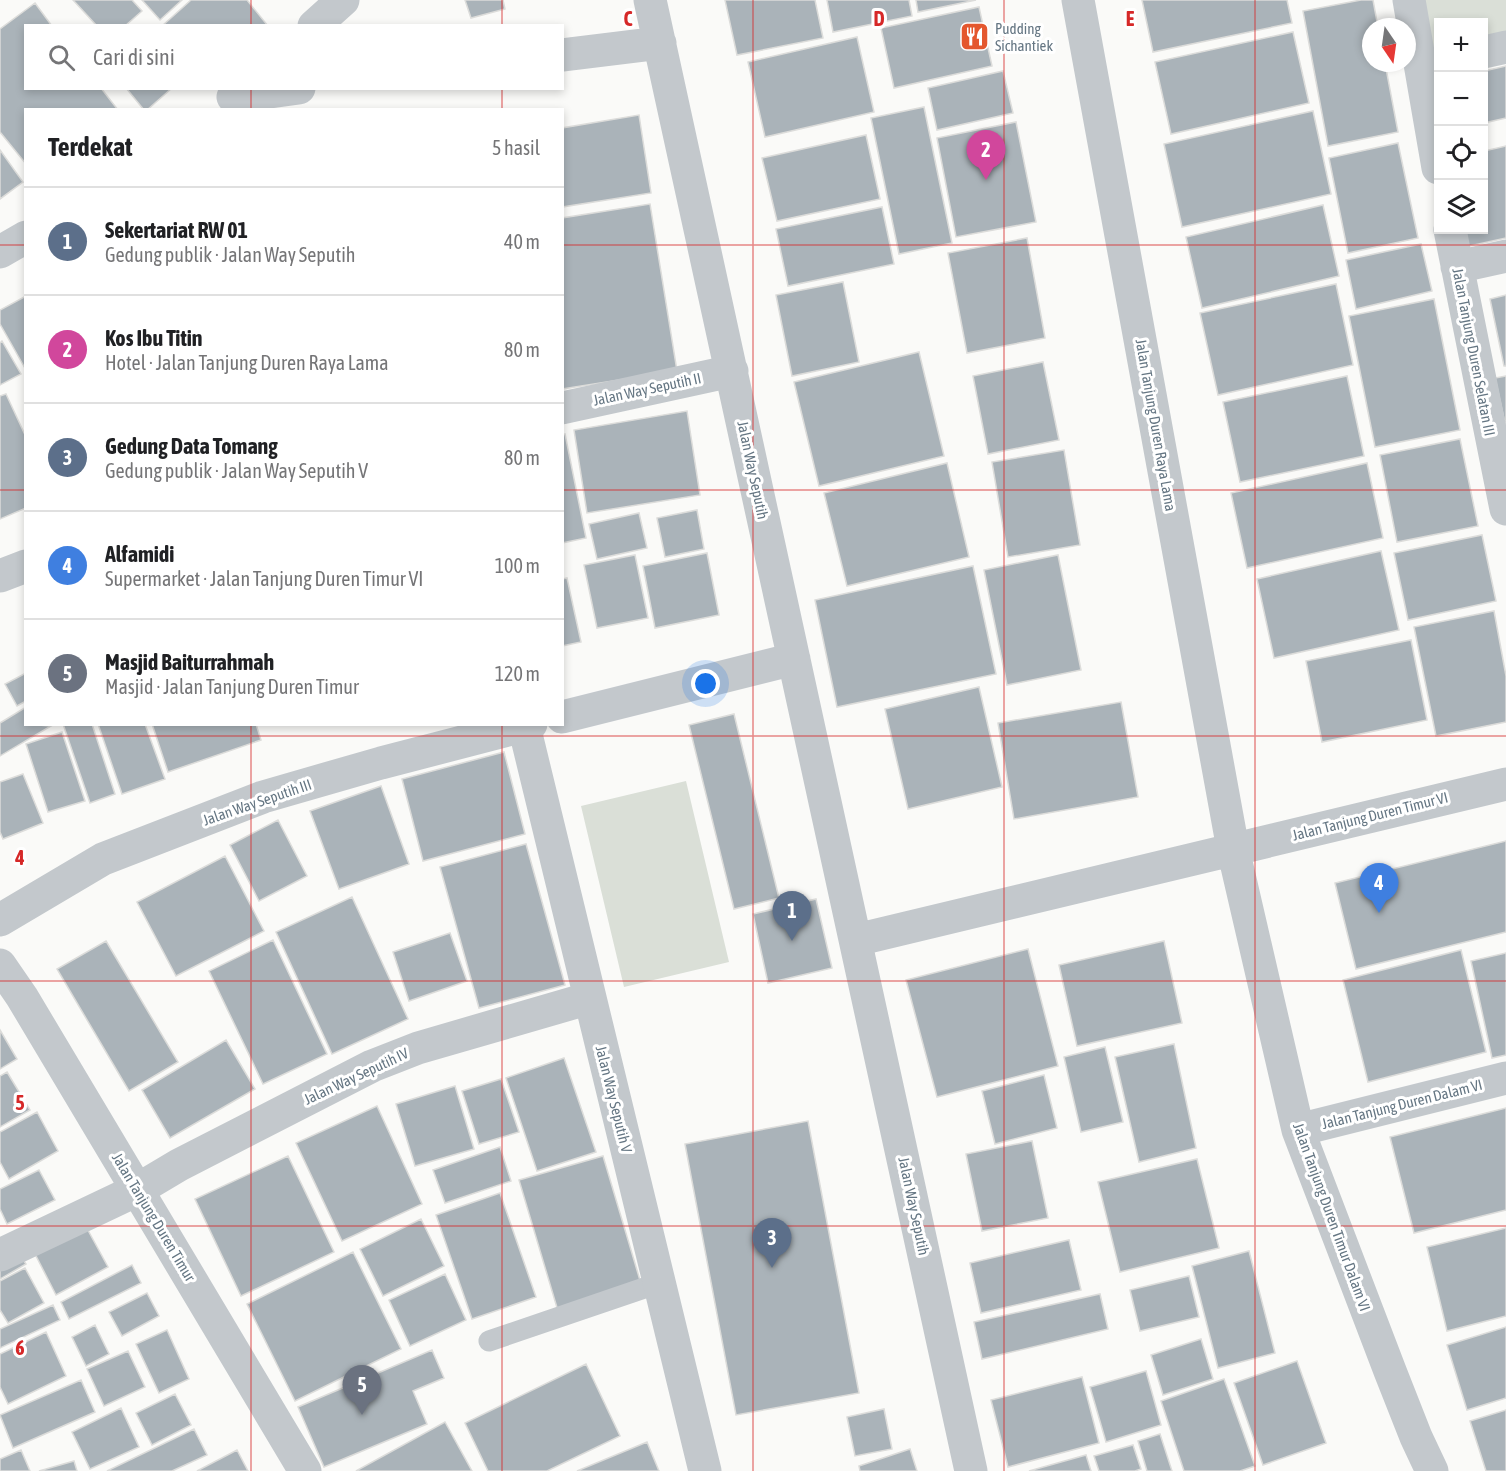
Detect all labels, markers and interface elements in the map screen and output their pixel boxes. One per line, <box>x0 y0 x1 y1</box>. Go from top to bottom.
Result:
text: C <box>624 7 633 30</box>
text: D <box>873 7 885 30</box>
text: E <box>1126 7 1135 30</box>
north arrow <box>1362 18 1416 72</box>
map controls <box>1434 18 1488 234</box>
button: + <box>1434 18 1488 72</box>
place label: Pudding Sichantiek <box>995 20 1053 54</box>
restaurant icon: Pudding Sichantiek <box>958 21 990 53</box>
search box <box>24 24 564 90</box>
icon: search <box>45 41 78 74</box>
text: Cari di sini <box>93 44 175 70</box>
button: − <box>1434 72 1488 126</box>
button: locate <box>1434 126 1488 180</box>
pin: 2 <box>966 130 1006 180</box>
text: Terdekat <box>48 132 132 162</box>
text: 5 hasil <box>492 136 540 159</box>
button: layers <box>1434 180 1488 234</box>
text: Sekertariat RW 01 <box>105 217 248 243</box>
text: 1 <box>63 230 72 253</box>
text: 40 m <box>504 230 540 253</box>
text: Gedung publik · Jalan Way Seputih <box>105 243 355 266</box>
street label: Jalan Tanjung Duren Selatan III <box>1449 267 1499 437</box>
text: Kos Ibu Titin <box>105 325 202 351</box>
text: 2 <box>63 338 72 361</box>
text: 80 m <box>504 338 540 361</box>
street label: Jalan Tanjung Duren Raya Lama <box>1132 338 1180 512</box>
text: Hotel · Jalan Tanjung Duren Raya Lama <box>105 351 389 374</box>
street label: Jalan Way Seputih II <box>591 369 703 409</box>
street label: Jalan Way Seputih <box>734 419 772 521</box>
text: Gedung Data Tomang <box>105 433 278 459</box>
text: 3 <box>63 446 72 469</box>
text: 80 m <box>504 446 540 469</box>
text: Gedung publik · Jalan Way Seputih V <box>105 459 368 482</box>
text: Alfamidi <box>105 541 174 567</box>
text: 4 <box>63 554 72 577</box>
text: 100 m <box>495 554 540 577</box>
text: Supermarket · Jalan Tanjung Duren Timur VI <box>105 567 423 590</box>
text: Masjid Baiturrahmah <box>105 649 274 675</box>
text: 5 <box>63 662 72 685</box>
text: 120 m <box>495 662 540 685</box>
your location <box>691 669 720 698</box>
text: Masjid · Jalan Tanjung Duren Timur <box>105 675 359 698</box>
street label: Jalan Way Seputih III <box>200 775 314 829</box>
street label: Jalan Tanjung Duren Timur VI <box>1290 788 1450 844</box>
text: 4 <box>14 846 25 869</box>
pin: 4 <box>1360 864 1398 913</box>
pin: 1 <box>772 892 812 941</box>
street label: Jalan Way Seputih IV <box>301 1044 412 1108</box>
street label: Jalan Way Seputih V <box>592 1044 636 1155</box>
street label: Jalan Tanjung Duren Dalam VI <box>1320 1076 1484 1132</box>
text: 5 <box>15 1091 25 1114</box>
street label: Jalan Tanjung Duren Timur Dalam VI <box>1290 1121 1374 1313</box>
street label: Jalan Tanjung Duren Timur <box>109 1150 199 1285</box>
street label: Jalan Way Seputih <box>895 1155 933 1257</box>
pin: 3 <box>752 1218 792 1268</box>
text: 6 <box>15 1336 25 1359</box>
pin: 5 <box>342 1366 382 1415</box>

